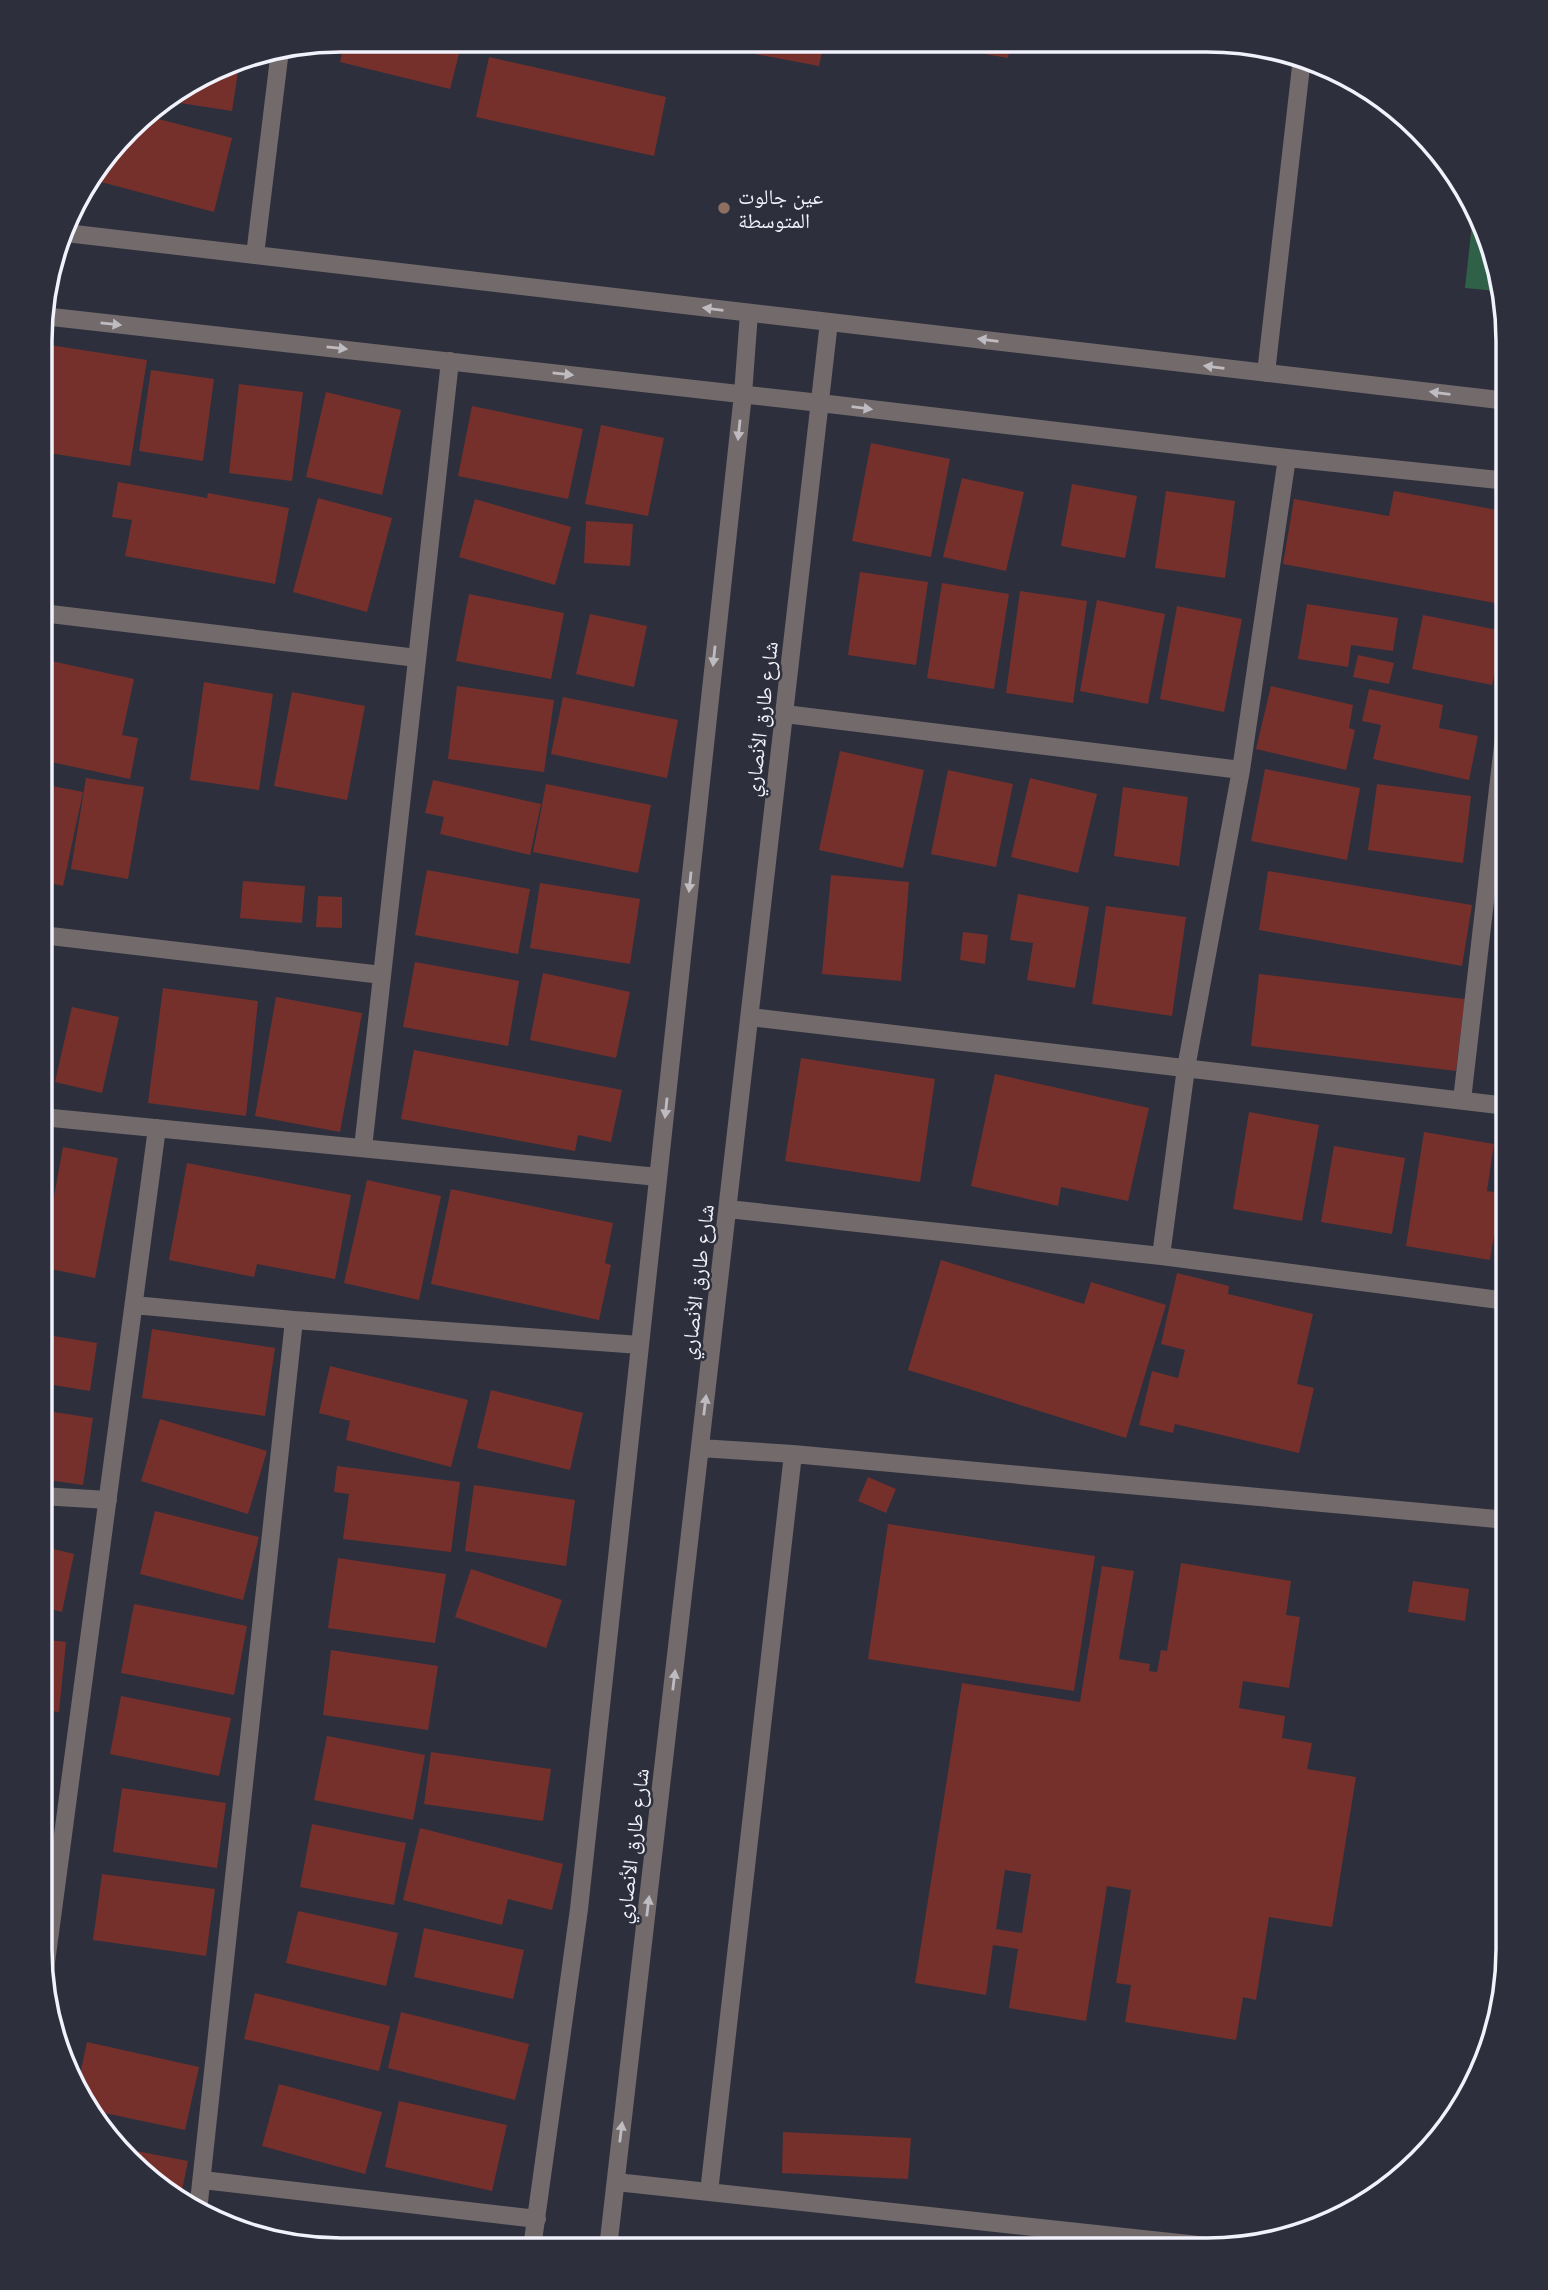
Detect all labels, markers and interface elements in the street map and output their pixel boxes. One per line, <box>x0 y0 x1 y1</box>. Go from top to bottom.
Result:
place label: عين جالوت المتوسطة <box>738 182 824 235</box>
marker: عين جالوت المتوسطة <box>716 200 732 216</box>
one-way arrow <box>702 303 724 314</box>
one-way arrow <box>100 318 122 329</box>
one-way arrow <box>977 335 999 346</box>
one-way arrow <box>326 343 348 354</box>
one-way arrow <box>1203 361 1225 372</box>
one-way arrow <box>552 368 574 379</box>
one-way arrow <box>1429 388 1451 399</box>
one-way arrow <box>851 402 873 413</box>
one-way arrow <box>733 419 744 441</box>
street label: شارع طارق الأنصاري <box>737 640 787 799</box>
one-way arrow <box>709 645 720 667</box>
one-way arrow <box>684 871 695 893</box>
one-way arrow <box>660 1097 671 1119</box>
street label: شارع طارق الأنصاري <box>673 1203 723 1362</box>
one-way arrow <box>700 1394 711 1416</box>
one-way arrow <box>668 1668 679 1690</box>
street label: شارع طارق الأنصاري <box>608 1767 658 1926</box>
one-way arrow <box>642 1894 653 1916</box>
one-way arrow <box>616 2120 627 2142</box>

